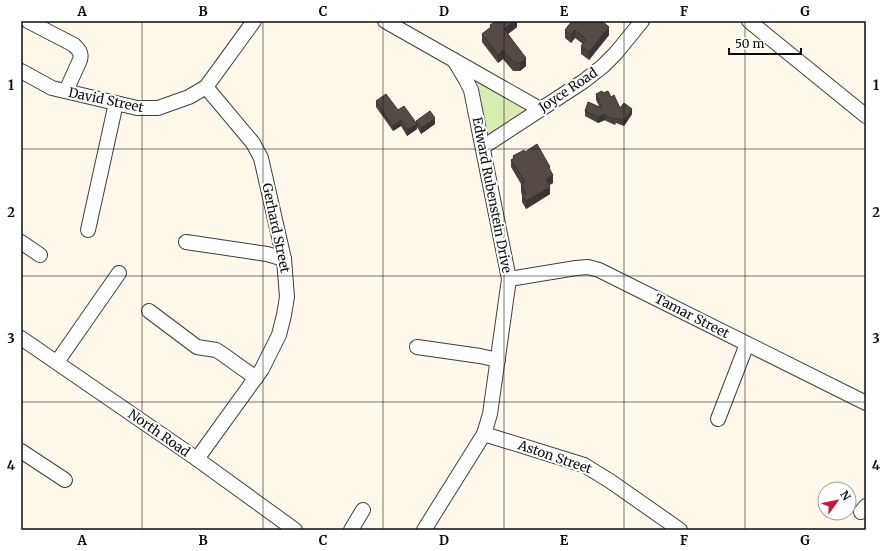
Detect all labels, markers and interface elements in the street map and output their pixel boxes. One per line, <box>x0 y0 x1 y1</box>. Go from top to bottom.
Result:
text: A <box>76 3 87 20</box>
text: B <box>198 3 208 20</box>
text: C <box>319 3 328 20</box>
text: D <box>439 3 449 20</box>
text: E <box>560 3 569 20</box>
text: F <box>680 3 688 20</box>
text: G <box>800 3 810 20</box>
scale bar <box>729 30 801 56</box>
text: 50 m <box>735 36 764 51</box>
street label: Joyce Road <box>535 64 601 116</box>
text: 1 <box>8 77 14 94</box>
text: 1 <box>873 77 879 94</box>
street label: David Street <box>67 84 145 116</box>
street label: Edward Rubenstein Drive <box>469 116 515 275</box>
street label: Gerhard Street <box>258 182 294 274</box>
text: 2 <box>7 204 15 221</box>
text: 2 <box>872 204 880 221</box>
street label: Tamar Street <box>652 290 732 342</box>
text: 3 <box>7 330 15 347</box>
text: 3 <box>872 330 880 347</box>
street label: North Road <box>125 406 193 461</box>
street label: Aston Street <box>515 436 594 478</box>
text: 4 <box>7 457 16 474</box>
text: 4 <box>872 457 881 474</box>
north arrow <box>817 481 857 521</box>
text: N <box>837 488 854 503</box>
text: A <box>76 532 87 549</box>
text: B <box>198 532 208 549</box>
text: C <box>319 532 328 549</box>
text: D <box>439 532 449 549</box>
text: E <box>560 532 569 549</box>
text: F <box>680 532 688 549</box>
text: G <box>800 532 810 549</box>

